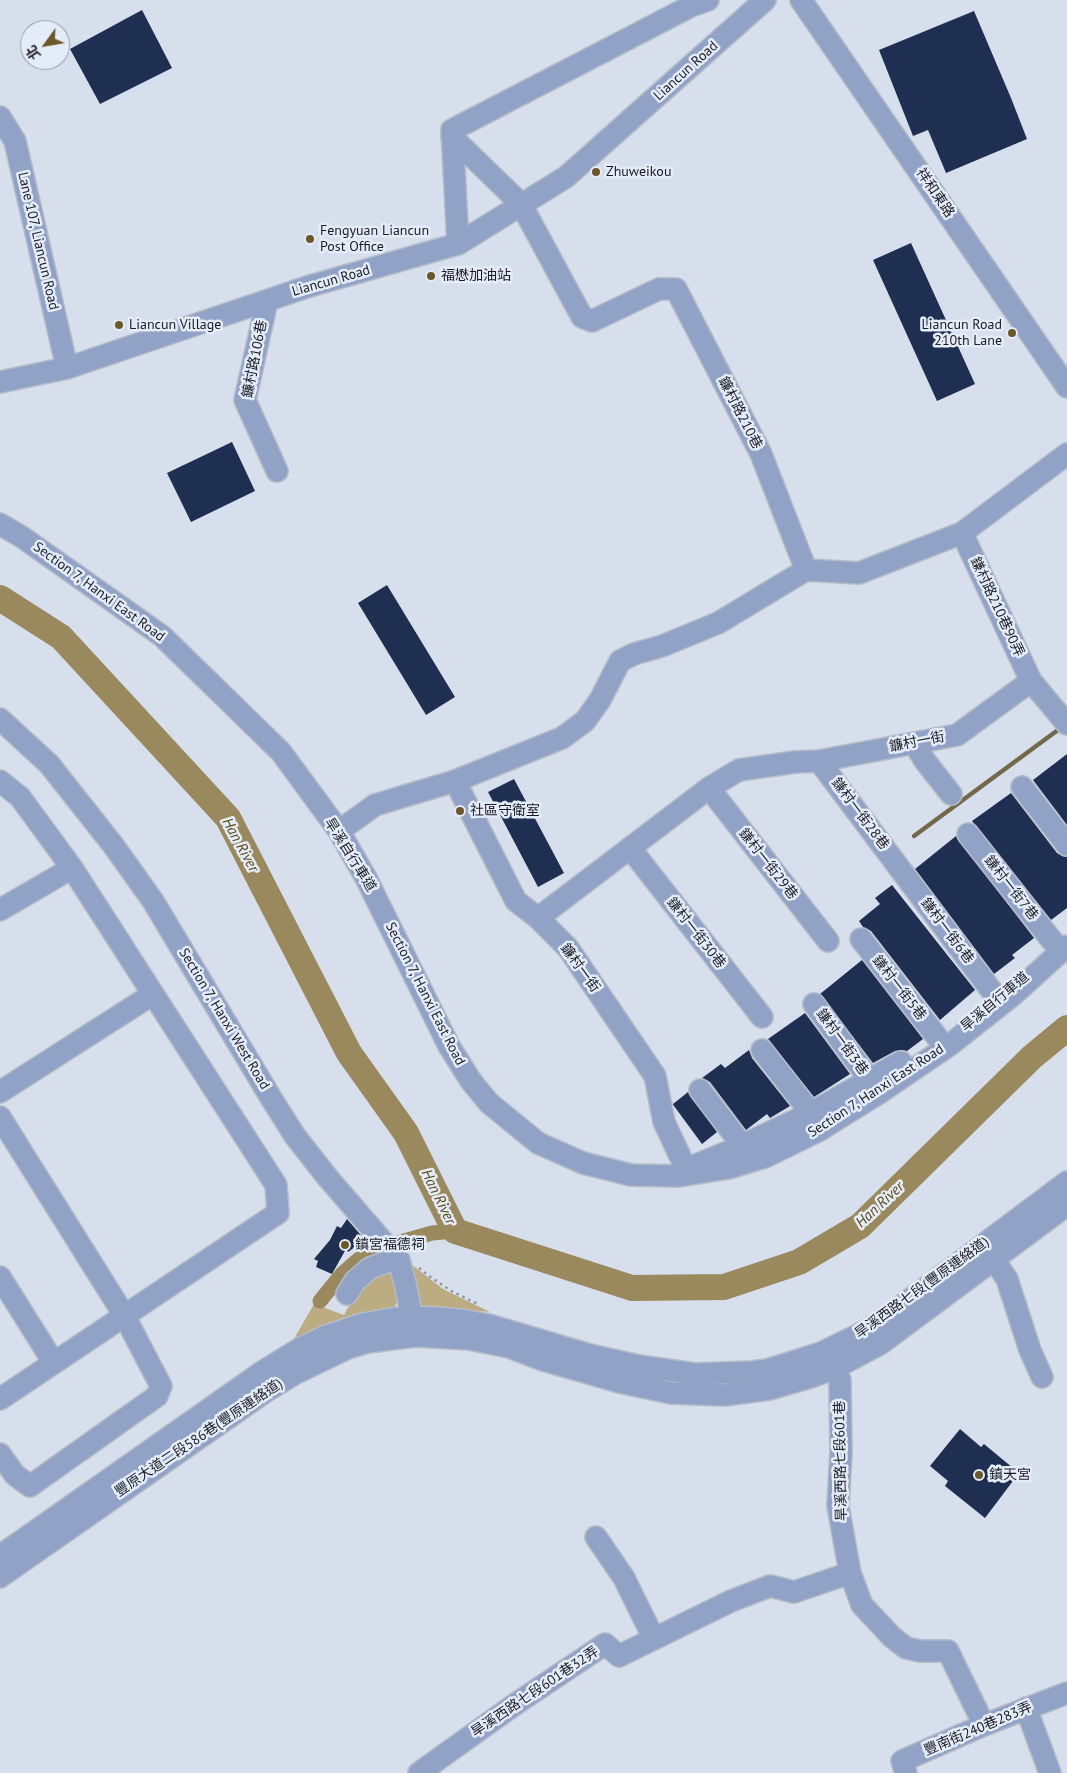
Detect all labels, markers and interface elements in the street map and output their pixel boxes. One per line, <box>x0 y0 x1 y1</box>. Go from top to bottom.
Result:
north arrow <box>20 20 70 70</box>
street label: Liancun Road <box>650 38 722 104</box>
text: 北 <box>22 42 44 63</box>
place label: Zhuweikou <box>606 164 671 180</box>
street label: 祥和東路 <box>912 165 958 221</box>
marker: Zhuweikou <box>590 166 602 178</box>
street label: Lane 107, Liancun Road <box>14 170 62 312</box>
place label: Fengyuan Liancun Post Office <box>320 223 429 256</box>
marker: Fengyuan Liancun Post Office <box>304 233 316 245</box>
street label: Liancun Road <box>290 262 372 300</box>
place label: 福懋加油站 <box>441 268 511 284</box>
marker: 福懋加油站 <box>425 270 437 282</box>
place label: Liancun Village <box>129 317 221 333</box>
place label: Liancun Road 210th Lane <box>922 317 1002 350</box>
marker: Liancun Village <box>113 319 125 331</box>
street label: 鐮村路106巷 <box>239 319 271 399</box>
marker: Liancun Road 210th Lane <box>1006 327 1018 339</box>
street label: 鐮村路210巷 <box>715 374 765 452</box>
street label: Section 7, Hanxi East Road <box>30 539 168 645</box>
street label: 鎌村路210巷90弄 <box>967 554 1027 660</box>
street label: 鐮村一街 <box>888 728 946 756</box>
street label: 鎌村一街28巷 <box>828 775 892 853</box>
place label: 社區守衛室 <box>470 803 540 819</box>
marker: 社區守衛室 <box>454 805 466 817</box>
water label: Han River <box>218 815 262 875</box>
street label: 旱溪自行車道 <box>321 815 379 895</box>
street label: 鎌村一街29巷 <box>735 825 801 903</box>
street label: 鎌村一街7巷 <box>980 852 1042 924</box>
street label: 鎌村一街30巷 <box>663 894 729 972</box>
street label: 鎌村一街6巷 <box>917 895 977 967</box>
street label: Section 7, Hanxi East Road <box>382 920 468 1068</box>
street label: 鐮村一街 <box>557 940 603 996</box>
street label: Section 7, Hanxi West Road <box>175 945 273 1093</box>
street label: 鎌村一街5巷 <box>868 952 930 1024</box>
street label: 旱溪自行車道 <box>957 969 1033 1035</box>
street label: 鎌村一街3巷 <box>812 1006 872 1078</box>
street label: Section 7, Hanxi East Road <box>805 1041 947 1141</box>
water label: Han River <box>417 1166 459 1228</box>
water label: Han River <box>852 1178 908 1232</box>
street label: 旱溪西路七段(豐原連絡道) <box>852 1234 992 1342</box>
place label: 鎮宮福德祠 <box>355 1237 425 1253</box>
marker: 鎮宮福德祠 <box>339 1239 351 1251</box>
street label: 豐原大道二段586巷(豐原連絡道) <box>112 1375 286 1501</box>
street label: 旱溪西路七段601巷 <box>832 1400 850 1522</box>
place label: 鎮天宮 <box>989 1467 1031 1483</box>
marker: 鎮天宮 <box>973 1469 985 1481</box>
street label: 旱溪西路七段601巷32弄 <box>468 1643 602 1741</box>
street label: 豐南街240巷283弄 <box>921 1699 1035 1759</box>

